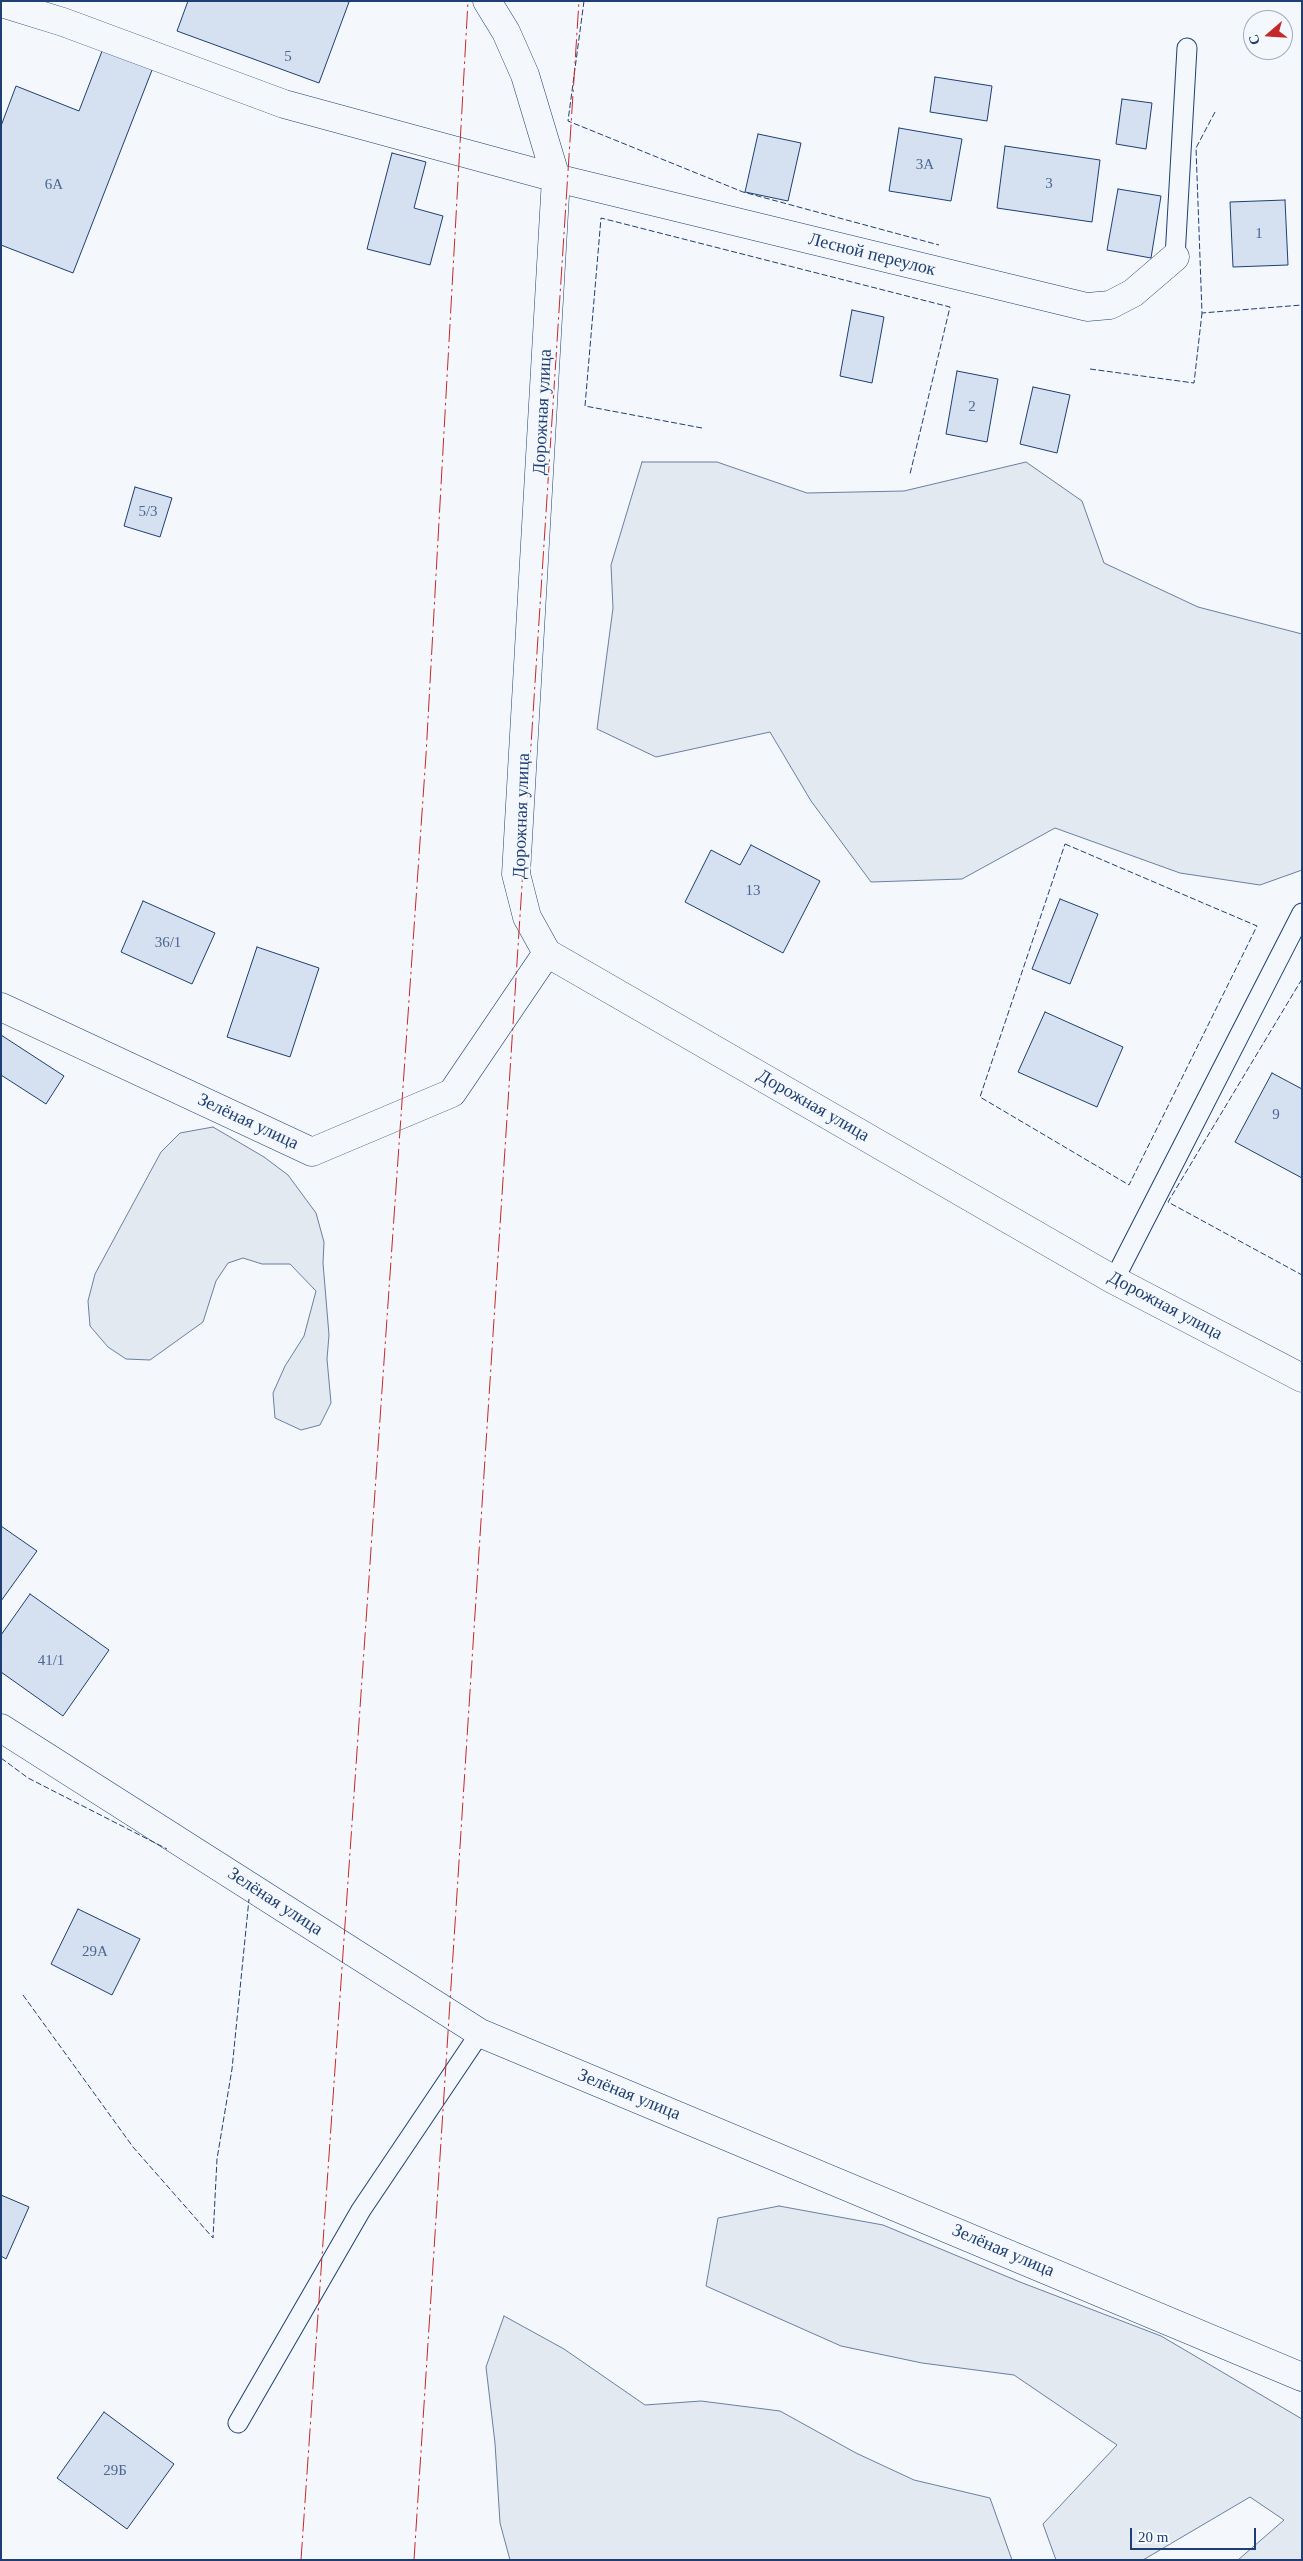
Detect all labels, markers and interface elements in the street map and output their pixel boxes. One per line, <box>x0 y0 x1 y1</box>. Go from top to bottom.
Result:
north arrow <box>1243 10 1293 60</box>
text: С <box>1246 32 1263 47</box>
house number: 5 <box>284 48 292 66</box>
house number: 3А <box>916 156 934 174</box>
house number: 3 <box>1045 175 1053 193</box>
house number: 6А <box>45 176 63 194</box>
house number: 1 <box>1255 225 1263 243</box>
street label: Лесной переулок <box>806 229 938 281</box>
street label: Дорожная улица <box>529 348 557 476</box>
house number: 2 <box>968 398 976 416</box>
house number: 5/3 <box>138 503 158 521</box>
street label: Дорожная улица <box>509 753 535 879</box>
house number: 13 <box>746 882 760 900</box>
house number: 36/1 <box>155 934 181 952</box>
street label: Дорожная улица <box>753 1065 873 1147</box>
street label: Зелёная улица <box>194 1089 302 1155</box>
house number: 9 <box>1272 1106 1280 1124</box>
street label: Дорожная улица <box>1104 1267 1226 1345</box>
house number: 41/1 <box>38 1652 64 1670</box>
street label: Зелёная улица <box>223 1863 327 1941</box>
house number: 29А <box>82 1943 108 1961</box>
street label: Зелёная улица <box>575 2065 683 2125</box>
street label: Зелёная улица <box>949 2220 1057 2282</box>
house number: 29Б <box>103 2462 127 2480</box>
scale bar <box>1133 2518 1259 2550</box>
text: 20 m <box>1138 2529 1168 2545</box>

